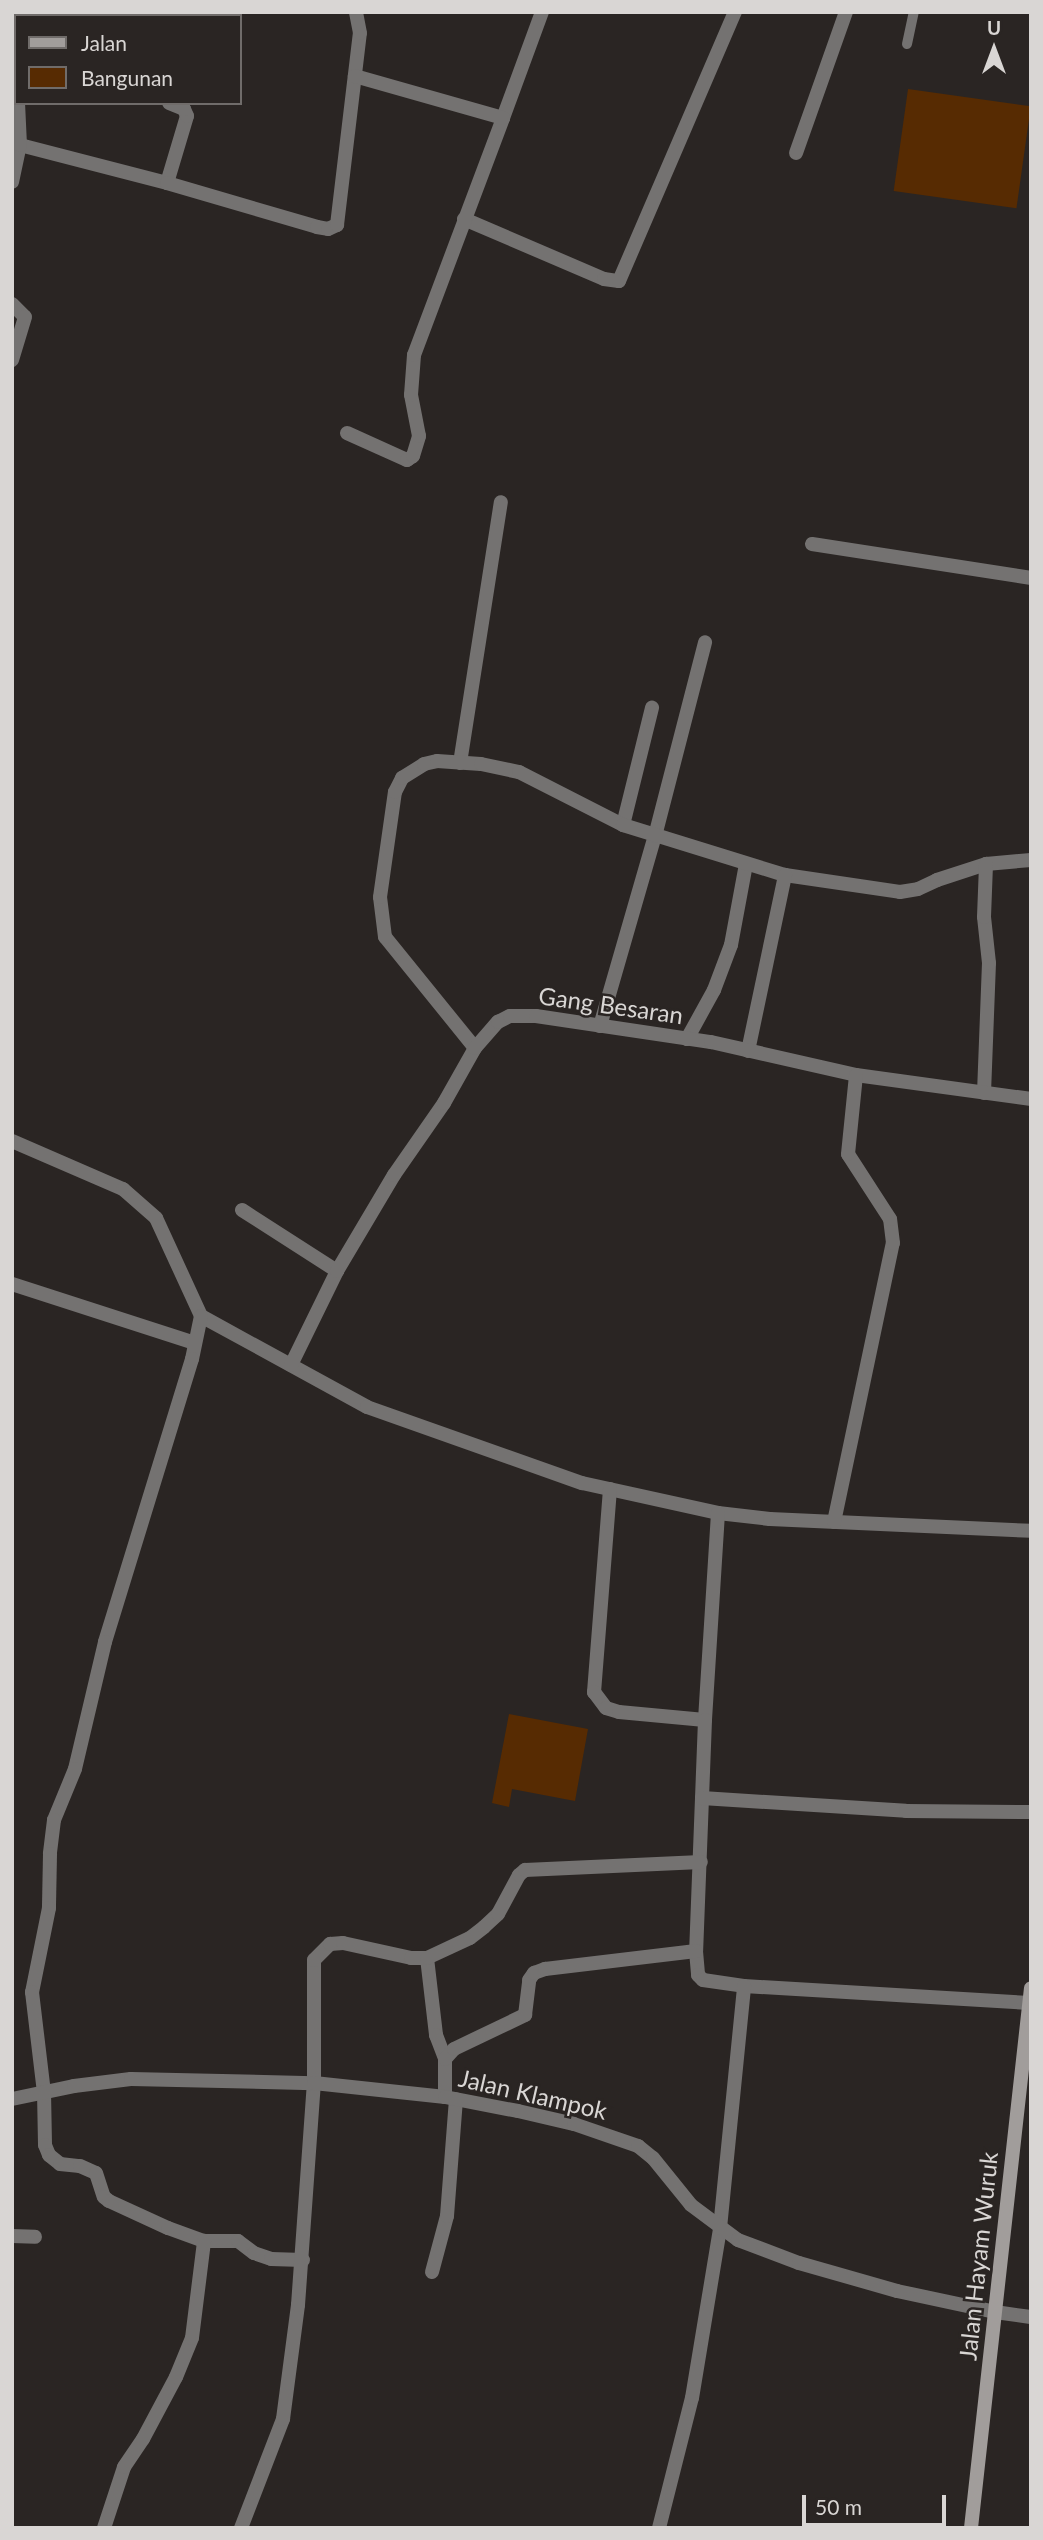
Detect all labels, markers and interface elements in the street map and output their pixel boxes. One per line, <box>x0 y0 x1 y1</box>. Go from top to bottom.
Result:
legend <box>14 14 242 105</box>
north arrow <box>959 14 1029 84</box>
text: U <box>987 16 1001 39</box>
text: Jalan <box>81 30 127 55</box>
text: Bangunan <box>81 65 173 90</box>
street label: Gang Besaran <box>537 981 685 1029</box>
street label: Jalan Klampok <box>456 2063 610 2125</box>
street label: Jalan Hayam Wuruk <box>953 2150 1003 2362</box>
scale bar <box>805 2480 948 2524</box>
text: 50 m <box>815 2494 862 2519</box>

